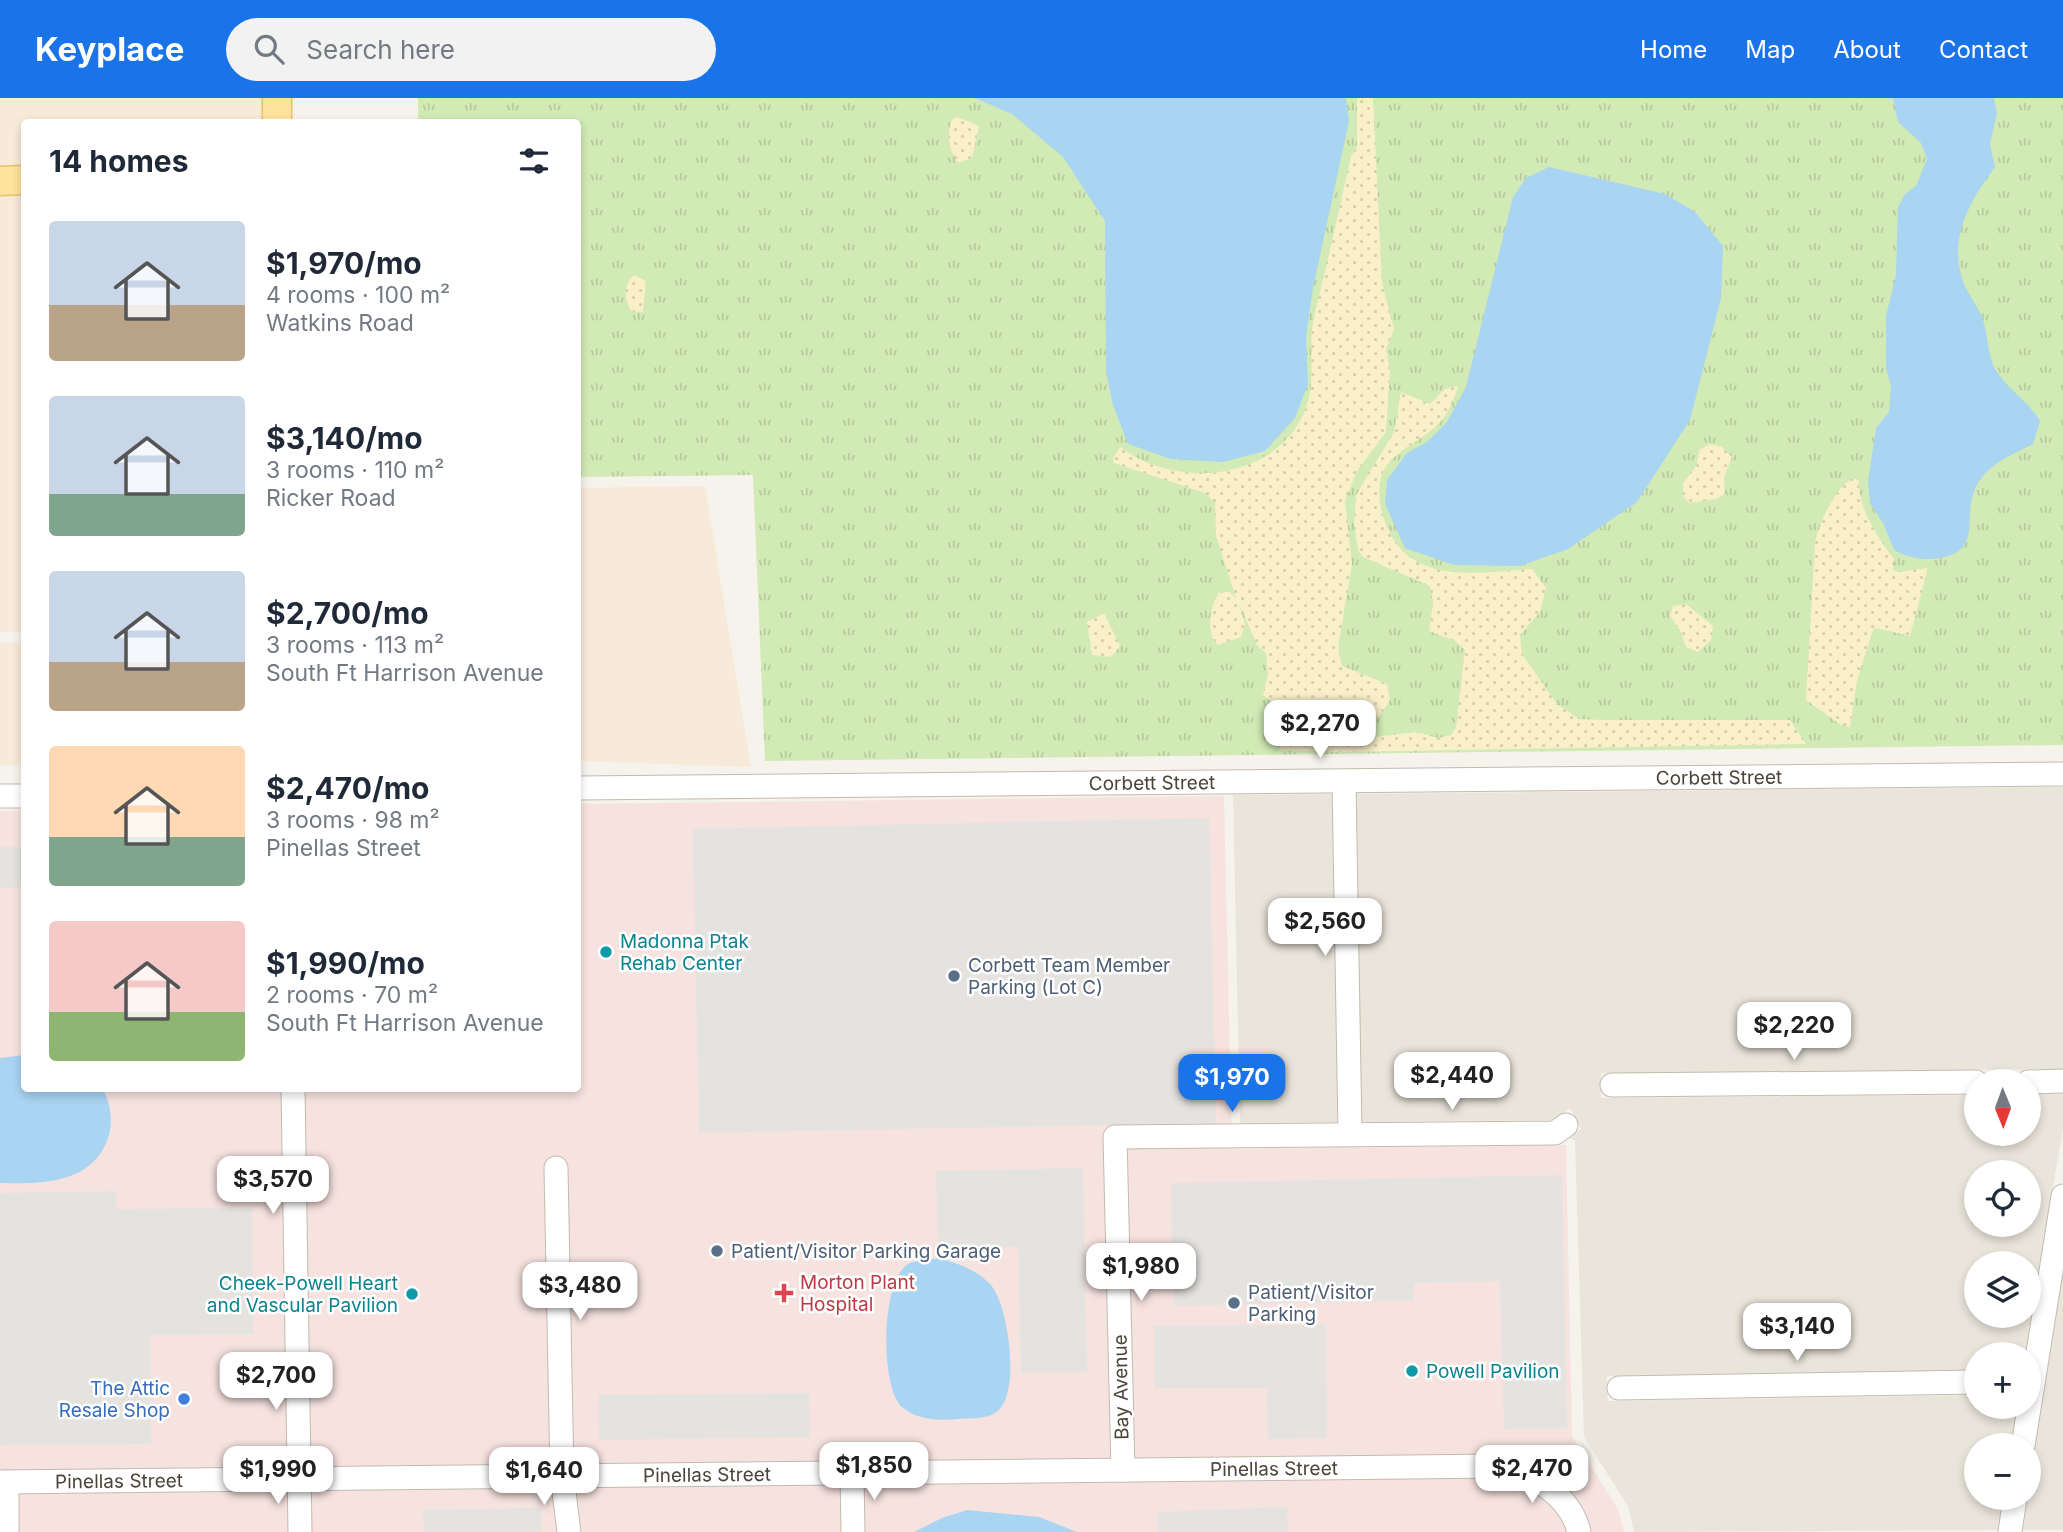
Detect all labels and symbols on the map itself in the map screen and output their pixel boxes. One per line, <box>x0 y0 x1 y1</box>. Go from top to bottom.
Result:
pin: $2,270 <box>1263 700 1377 760</box>
street label: Corbett Street <box>1656 765 1782 789</box>
street label: Corbett Street <box>1089 770 1215 795</box>
pin: $2,560 <box>1268 898 1382 958</box>
place label: Madonna Ptak Rehab Center <box>620 930 749 975</box>
marker: Madonna Ptak Rehab Center <box>598 944 614 960</box>
place label: Corbett Team Member Parking (Lot C) <box>968 954 1170 999</box>
marker: Corbett Team Member Parking (Lot C) <box>946 968 962 984</box>
pin: $2,220 <box>1737 1002 1851 1062</box>
pin: $2,440 <box>1395 1052 1509 1112</box>
pin: $1,970 <box>1175 1054 1289 1114</box>
north arrow <box>1964 1069 2040 1146</box>
pin: $3,570 <box>216 1156 330 1216</box>
place label: Patient/Visitor Parking Garage <box>731 1240 1001 1263</box>
marker: Patient/Visitor Parking Garage <box>709 1243 725 1259</box>
pin: $1,980 <box>1084 1244 1198 1303</box>
pin: $3,480 <box>523 1262 637 1322</box>
place label: Morton Plant Hospital <box>800 1271 915 1316</box>
place label: Cheek-Powell Heart and Vascular Pavilion <box>207 1272 398 1317</box>
place label: Patient/Visitor Parking <box>1248 1281 1374 1326</box>
marker: Morton Plant Hospital <box>774 1283 794 1303</box>
marker: Cheek-Powell Heart and Vascular Pavilion <box>404 1286 420 1302</box>
marker: Patient/Visitor Parking <box>1226 1295 1242 1311</box>
pin: $3,140 <box>1740 1304 1854 1363</box>
street label: Bay Avenue <box>1109 1334 1133 1440</box>
pin: $2,700 <box>219 1352 333 1412</box>
place label: Powell Pavilion <box>1426 1360 1560 1383</box>
marker: Powell Pavilion <box>1404 1363 1420 1379</box>
place label: The Attic Resale Shop <box>59 1377 170 1422</box>
marker: The Attic Resale Shop <box>176 1391 192 1407</box>
pin: $1,850 <box>817 1442 931 1502</box>
pin: $1,990 <box>221 1446 335 1506</box>
pin: $2,470 <box>1475 1446 1589 1505</box>
pin: $1,640 <box>487 1448 601 1507</box>
street label: Pinellas Street <box>1210 1456 1338 1481</box>
street label: Pinellas Street <box>643 1462 771 1487</box>
street label: Pinellas Street <box>55 1469 183 1493</box>

